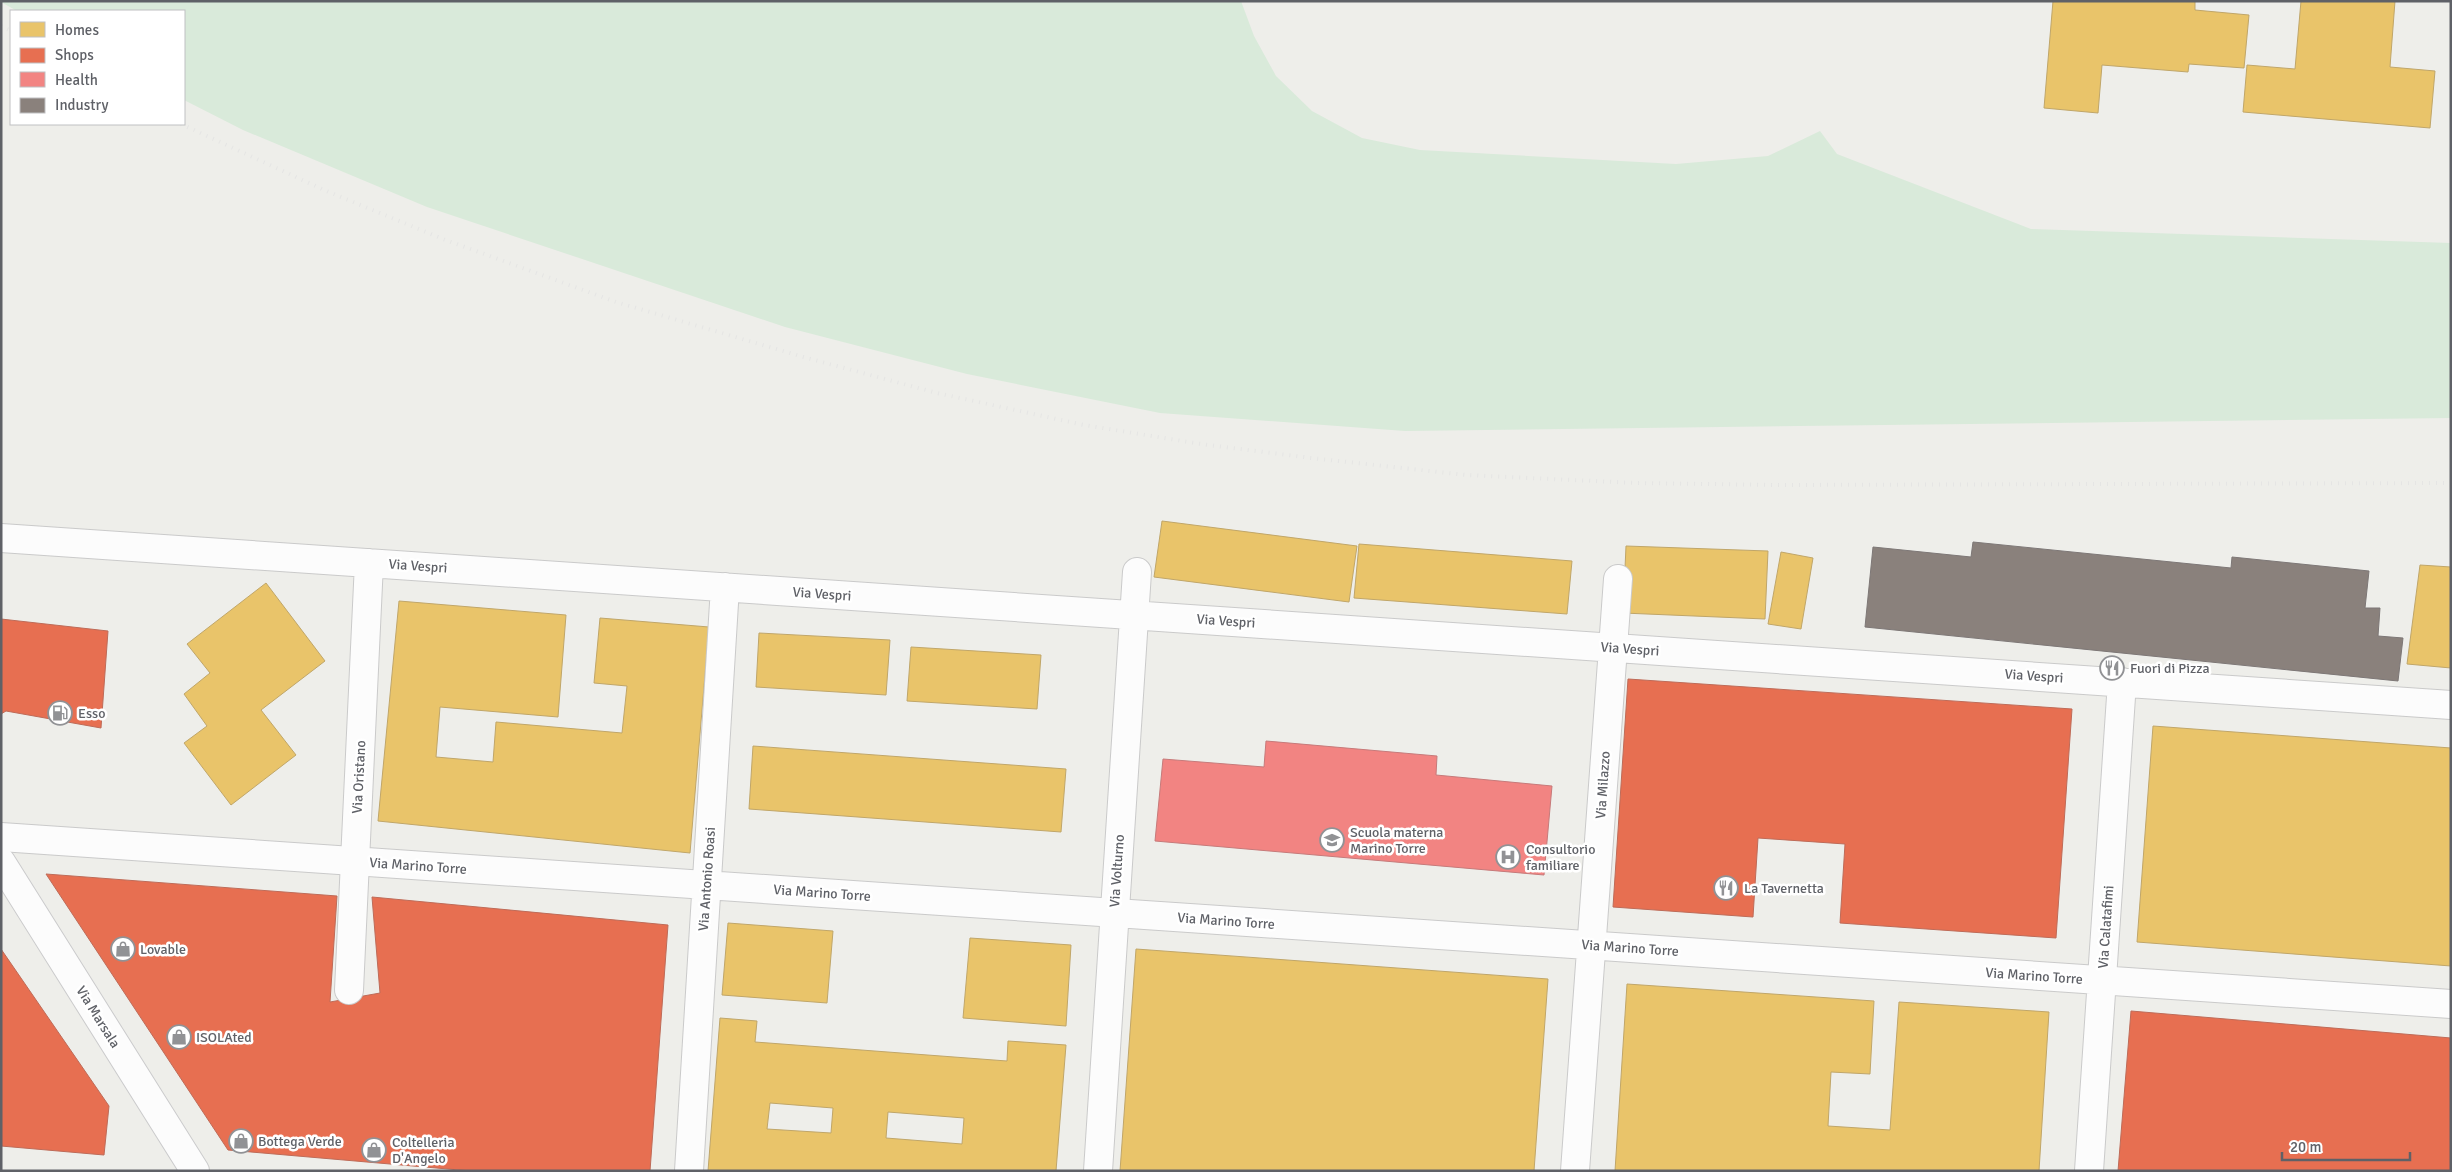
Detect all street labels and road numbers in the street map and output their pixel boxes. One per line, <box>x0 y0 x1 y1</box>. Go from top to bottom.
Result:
street label: Via Vespri <box>388 555 448 577</box>
street label: Via Vespri <box>792 583 852 605</box>
street label: Via Vespri <box>1196 610 1256 632</box>
street label: Via Vespri <box>1600 638 1660 660</box>
street label: Via Vespri <box>2004 665 2064 687</box>
street label: Via Oristano <box>349 740 369 814</box>
street label: Via Milazzo <box>1592 751 1614 819</box>
street label: Via Antonio Roasi <box>695 826 719 932</box>
street label: Via Volturno <box>1106 834 1128 908</box>
street label: Via Marino Torre <box>369 854 467 878</box>
street label: Via Marino Torre <box>773 881 871 905</box>
street label: Via Calatafimi <box>2095 885 2117 969</box>
street label: Via Marino Torre <box>1177 909 1275 933</box>
street label: Via Marino Torre <box>1581 936 1679 960</box>
street label: Via Marino Torre <box>1985 964 2083 988</box>
street label: Via Marsala <box>72 983 124 1051</box>

